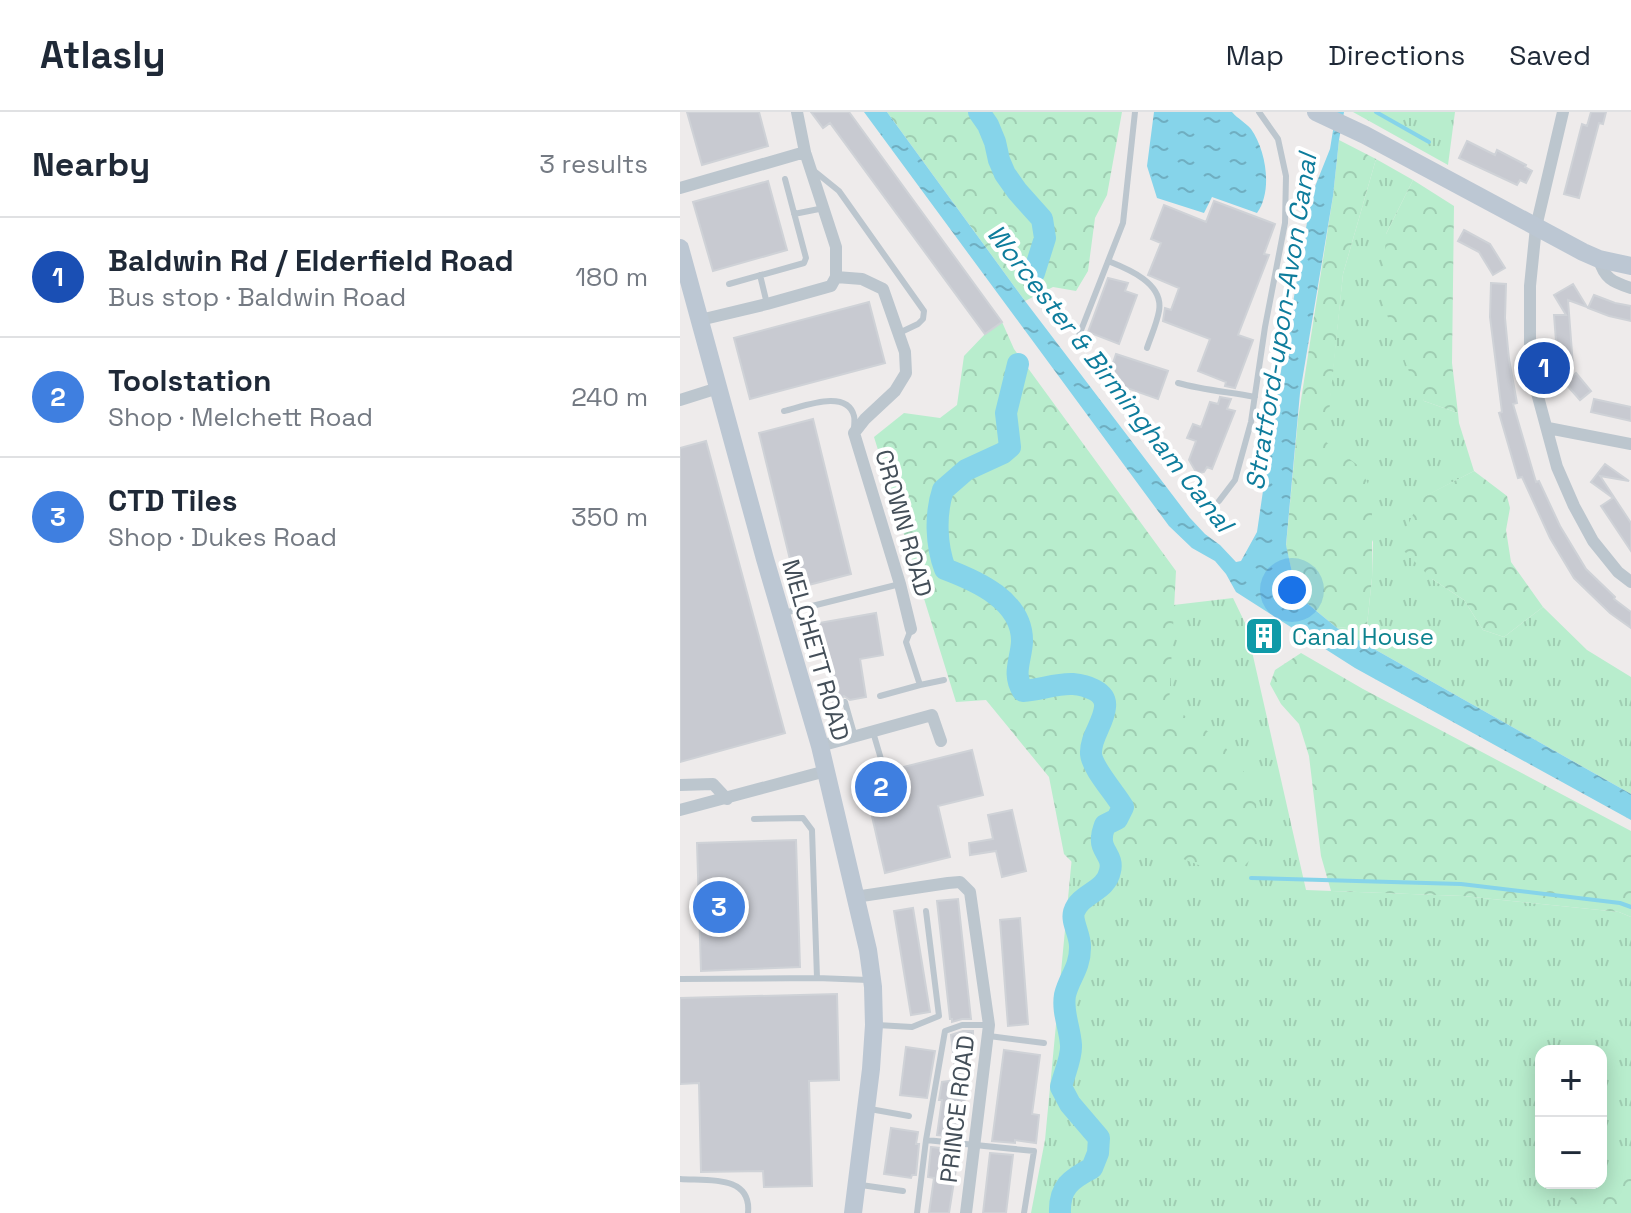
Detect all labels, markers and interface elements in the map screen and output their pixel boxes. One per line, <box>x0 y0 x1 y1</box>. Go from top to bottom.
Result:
text: Atlasly <box>40 31 166 79</box>
text: Map <box>1226 37 1284 73</box>
text: Directions <box>1328 37 1465 73</box>
text: Saved <box>1509 37 1591 73</box>
text: Nearby <box>32 143 150 186</box>
text: 3 results <box>539 147 648 181</box>
water label: Stratford-upon-Avon Canal <box>1238 149 1325 493</box>
water label: Worcester & Birmingham Canal <box>979 217 1242 541</box>
text: Baldwin Rd / Elderfield Road <box>108 241 514 280</box>
text: 1 <box>52 260 64 294</box>
text: 180 m <box>575 260 648 294</box>
text: Bus stop · Baldwin Road <box>108 280 406 314</box>
pin: 1 <box>1518 338 1570 398</box>
text: Toolstation <box>108 361 271 400</box>
text: 2 <box>50 380 66 414</box>
text: 240 m <box>571 380 648 414</box>
text: Shop · Melchett Road <box>108 400 373 434</box>
street label: CROWN ROAD <box>868 446 940 600</box>
text: CTD Tiles <box>108 481 238 520</box>
text: 3 <box>50 500 66 534</box>
text: 350 m <box>571 500 648 534</box>
text: Shop · Dukes Road <box>108 520 337 554</box>
street label: MELCHETT ROAD <box>775 556 857 744</box>
your location <box>1272 570 1312 610</box>
building icon: Canal House <box>1243 615 1285 657</box>
place label: Canal House <box>1292 621 1434 652</box>
pin: 2 <box>855 757 907 817</box>
pin: 3 <box>693 877 745 937</box>
street label: PRINCE ROAD <box>933 1033 981 1185</box>
map controls <box>1535 1045 1607 1189</box>
button: + <box>1535 1045 1607 1117</box>
button: − <box>1535 1117 1607 1189</box>

